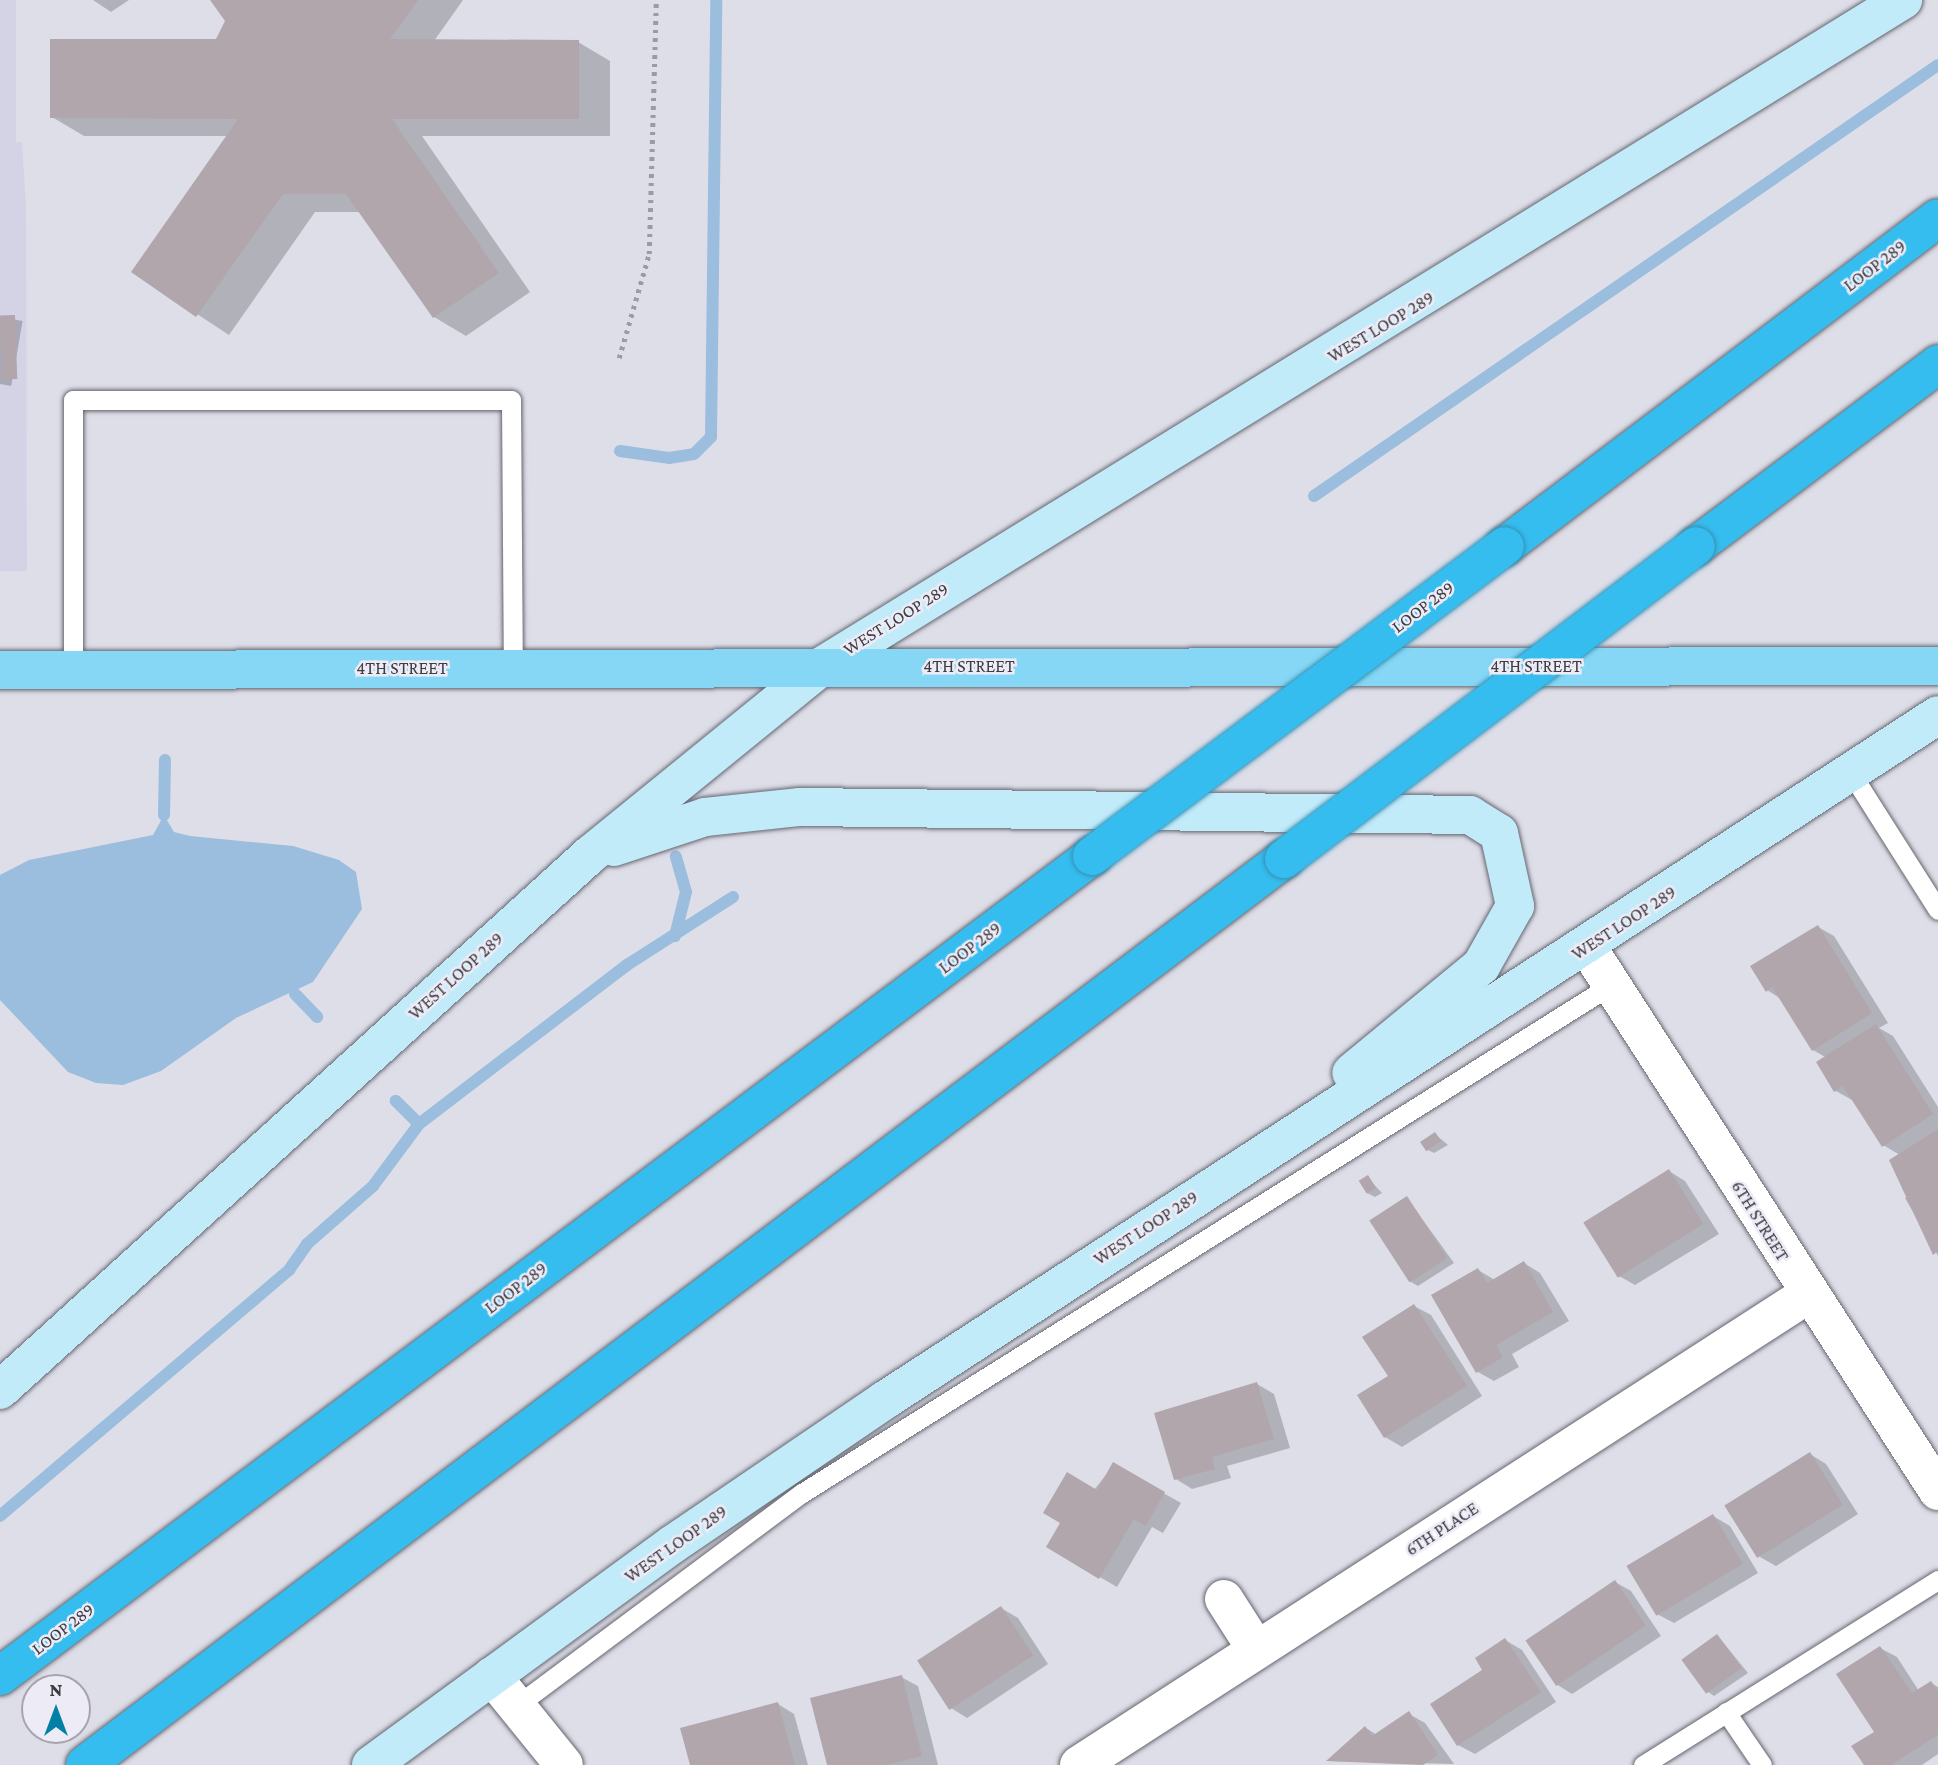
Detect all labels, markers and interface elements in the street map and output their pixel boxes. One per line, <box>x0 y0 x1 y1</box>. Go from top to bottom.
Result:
street label: LOOP 289 <box>1839 236 1911 296</box>
street label: WEST LOOP 289 <box>1324 287 1438 367</box>
street label: LOOP 289 <box>1387 577 1459 637</box>
street label: WEST LOOP 289 <box>839 578 953 660</box>
street label: 4TH STREET <box>923 655 1015 677</box>
street label: 4TH STREET <box>1490 655 1582 677</box>
street label: 4TH STREET <box>356 657 448 679</box>
street label: WEST LOOP 289 <box>1568 881 1680 965</box>
street label: LOOP 289 <box>934 918 1006 978</box>
street label: WEST LOOP 289 <box>404 928 508 1024</box>
street label: 6TH STREET <box>1727 1177 1793 1265</box>
street label: WEST LOOP 289 <box>1090 1186 1202 1270</box>
street label: LOOP 289 <box>480 1258 552 1318</box>
street label: 6TH PLACE <box>1402 1497 1482 1561</box>
street label: WEST LOOP 289 <box>620 1501 732 1587</box>
street label: LOOP 289 <box>27 1599 99 1659</box>
north arrow <box>21 1674 91 1744</box>
text: N <box>50 1679 62 1700</box>

